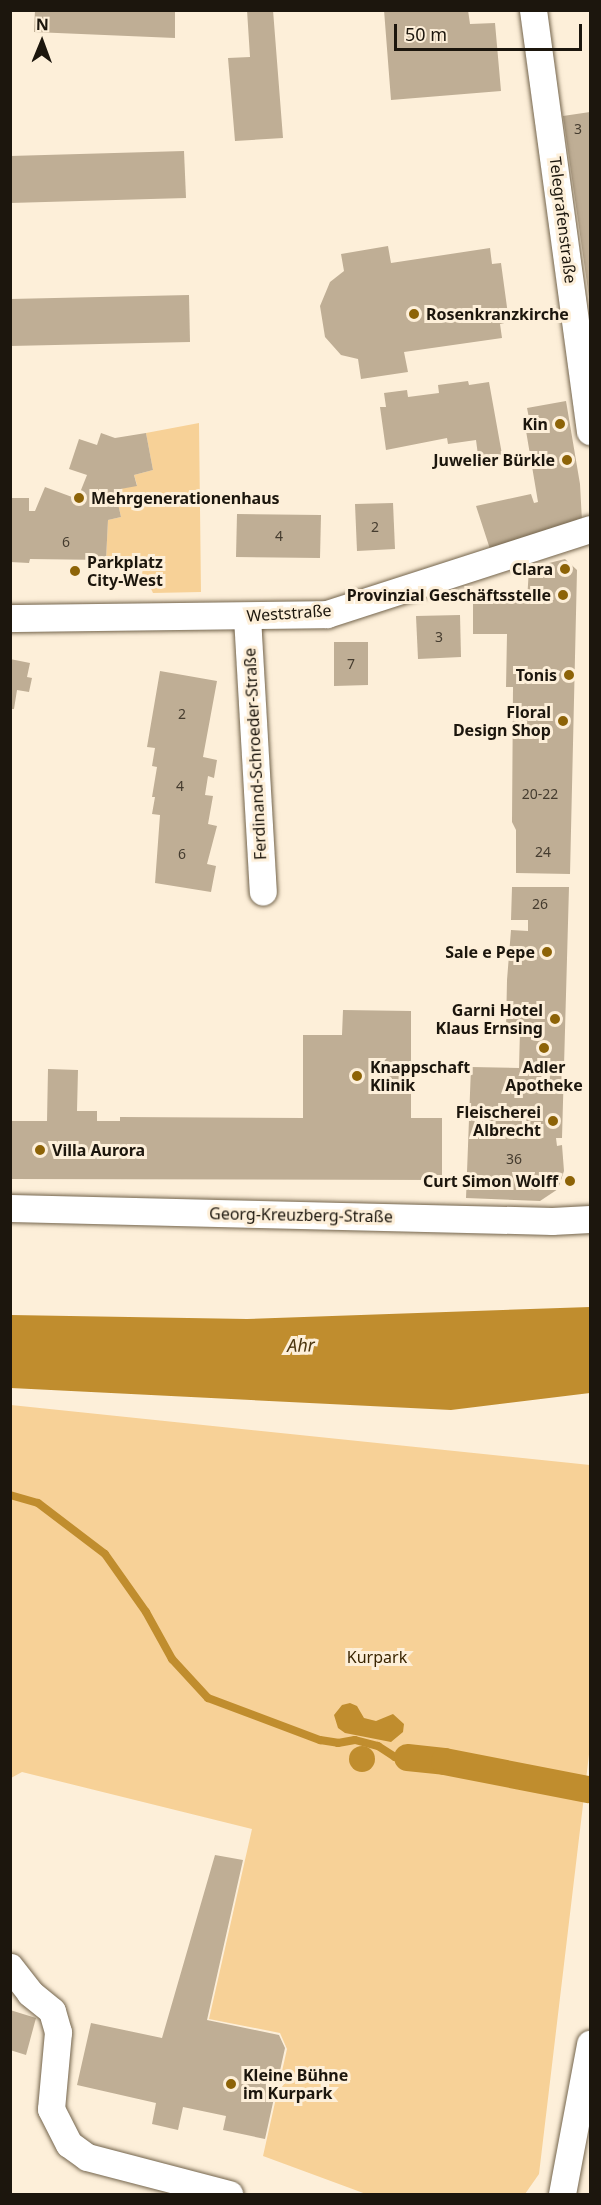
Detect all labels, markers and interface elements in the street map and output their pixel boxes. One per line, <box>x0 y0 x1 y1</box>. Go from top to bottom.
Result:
north arrow <box>12 12 72 72</box>
scale bar <box>397 12 584 50</box>
text: N <box>36 13 49 35</box>
text: 50 m <box>405 22 447 46</box>
house number: 3 <box>574 121 582 137</box>
street label: Telegrafenstraße <box>546 156 580 284</box>
place label: Rosenkranzkirche <box>426 304 569 324</box>
marker: Rosenkranzkirche <box>407 307 421 321</box>
place label: Kin <box>522 414 548 434</box>
marker: Kin <box>553 417 567 431</box>
place label: Juwelier Bürkle <box>433 450 555 470</box>
marker: Juwelier Bürkle <box>560 453 574 467</box>
place label: Mehrgenerationenhaus <box>91 488 280 508</box>
marker: Mehrgenerationenhaus <box>72 491 86 505</box>
house number: 2 <box>371 519 379 535</box>
house number: 4 <box>275 528 283 544</box>
house number: 6 <box>62 534 70 550</box>
place label: Parkplatz City-West <box>87 552 163 590</box>
place label: Clara <box>512 559 553 579</box>
marker: Clara <box>558 562 572 576</box>
marker: Parkplatz City-West <box>68 564 82 578</box>
place label: Provinzial Geschäftsstelle <box>347 585 551 605</box>
marker: Provinzial Geschäftsstelle <box>556 588 570 602</box>
street label: Weststraße <box>246 600 332 626</box>
house number: 3 <box>435 629 443 645</box>
street label: Ferdinand-Schroeder-Straße <box>240 648 270 860</box>
house number: 7 <box>347 656 355 672</box>
place label: Tonis <box>516 665 557 685</box>
marker: Tonis <box>562 668 576 682</box>
place label: Floral Design Shop <box>453 702 551 740</box>
house number: 2 <box>178 706 186 722</box>
marker: Floral Design Shop <box>556 714 570 728</box>
house number: 4 <box>176 778 184 794</box>
house number: 20-22 <box>522 786 558 802</box>
house number: 24 <box>535 844 551 860</box>
house number: 6 <box>178 846 186 862</box>
house number: 26 <box>532 896 548 912</box>
place label: Sale e Pepe <box>445 942 535 962</box>
marker: Sale e Pepe <box>540 945 554 959</box>
place label: Garni Hotel Klaus Ernsing <box>436 1000 543 1038</box>
marker: Garni Hotel Klaus Ernsing <box>548 1012 562 1026</box>
marker: Adler Apotheke <box>537 1041 551 1055</box>
place label: Knappschaft Klinik <box>370 1057 470 1095</box>
place label: Adler Apotheke <box>505 1057 583 1095</box>
marker: Knappschaft Klinik <box>348 1067 366 1085</box>
place label: Fleischerei Albrecht <box>456 1102 541 1140</box>
marker: Fleischerei Albrecht <box>546 1114 560 1128</box>
place label: Villa Aurora <box>52 1140 145 1160</box>
marker: Villa Aurora <box>33 1143 47 1157</box>
house number: 36 <box>506 1151 522 1167</box>
place label: Curt Simon Wolff <box>423 1171 558 1191</box>
marker: Curt Simon Wolff <box>563 1174 577 1188</box>
street label: Georg-Kreuzberg-Straße <box>209 1204 393 1226</box>
water label: Ahr <box>287 1334 315 1356</box>
park label: Kurpark <box>347 1647 407 1667</box>
place label: Kleine Bühne im Kurpark <box>243 2065 348 2103</box>
marker: Kleine Bühne im Kurpark <box>224 2077 238 2091</box>

